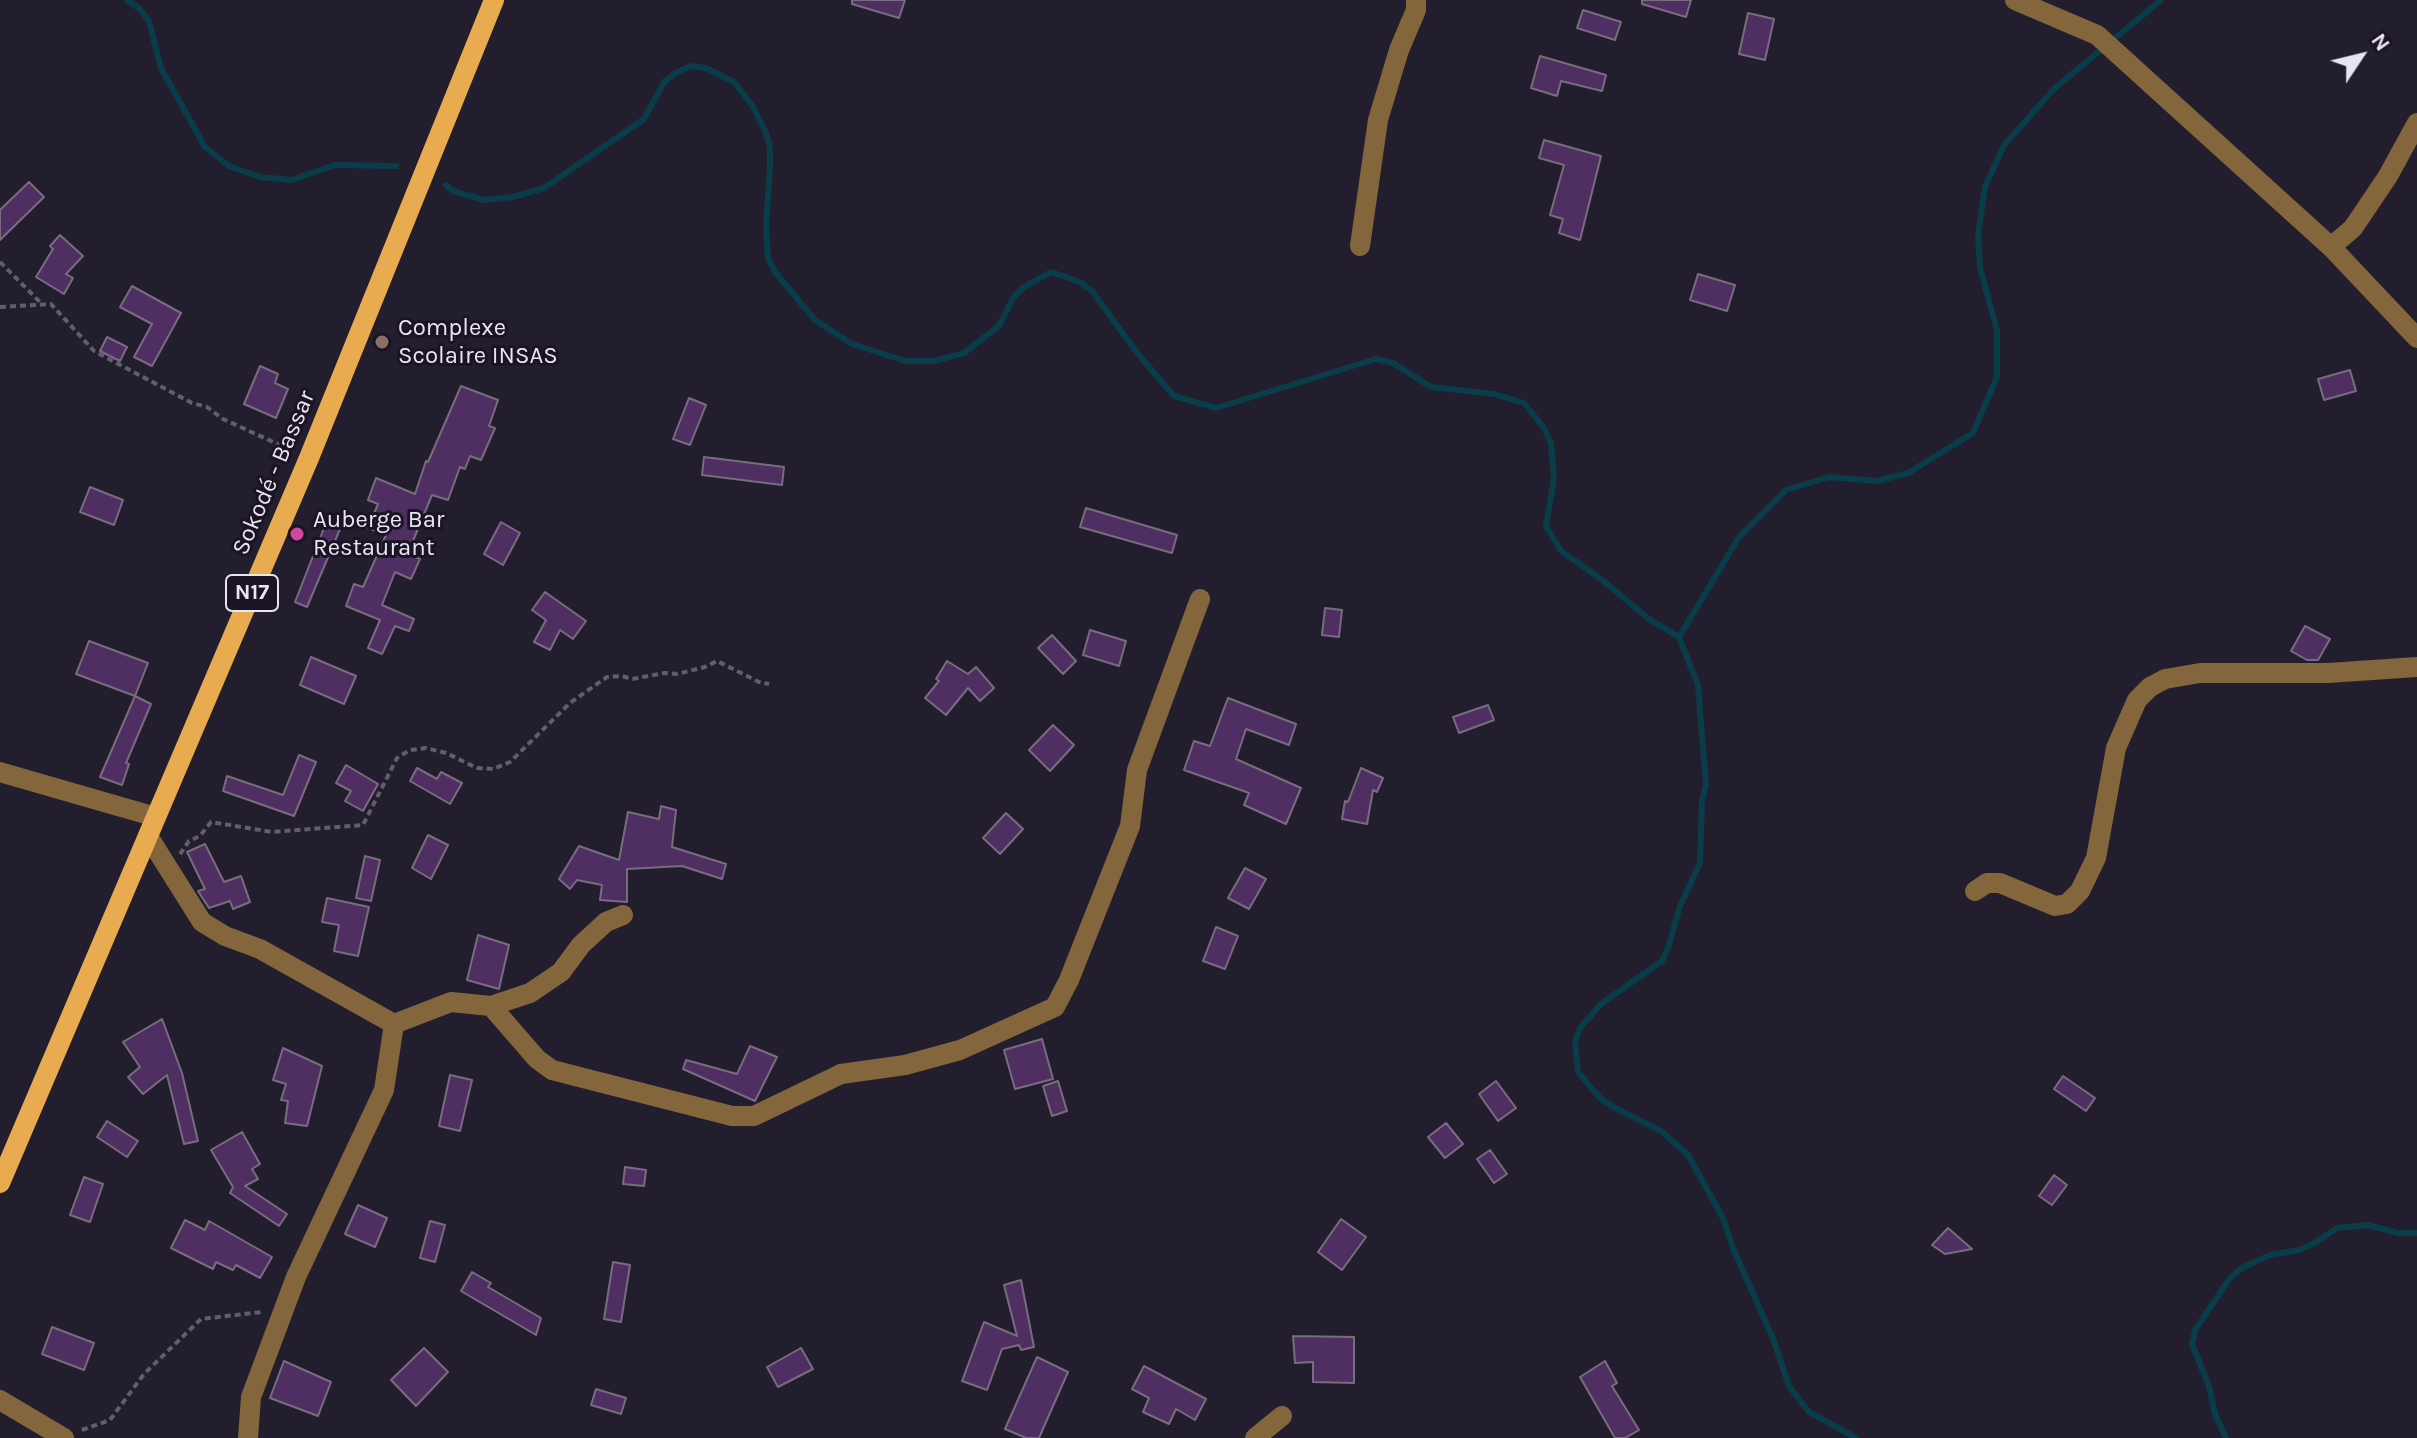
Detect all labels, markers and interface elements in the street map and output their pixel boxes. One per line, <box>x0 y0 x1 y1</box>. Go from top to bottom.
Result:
north arrow <box>2321 16 2401 96</box>
text: N <box>2365 28 2396 56</box>
place label: Complexe Scolaire INSAS <box>398 314 558 370</box>
marker: Complexe Scolaire INSAS <box>373 333 391 351</box>
street label: Sokodé - Bassar <box>226 386 322 560</box>
place label: Auberge Bar Restaurant <box>313 506 445 562</box>
marker: Auberge Bar Restaurant <box>288 525 306 543</box>
road number: N17 <box>226 575 278 611</box>

